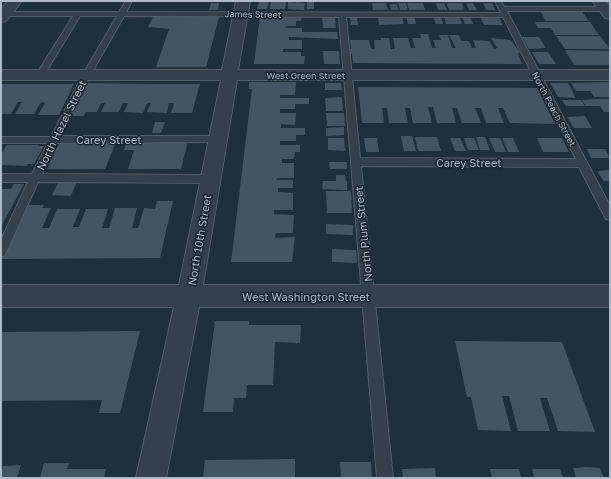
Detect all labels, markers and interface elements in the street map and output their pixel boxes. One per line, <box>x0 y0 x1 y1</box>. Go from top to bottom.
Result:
street label: James Street <box>224 8 282 20</box>
street label: West Green Street <box>267 70 346 81</box>
street label: North Peach Street <box>530 70 578 148</box>
street label: North Hazel Street <box>34 78 88 172</box>
street label: Carey Street <box>76 133 142 146</box>
street label: Carey Street <box>436 156 502 169</box>
street label: North Plum Street <box>352 186 374 282</box>
street label: North 10th Street <box>185 194 213 286</box>
street label: West Washington Street <box>242 290 370 303</box>

